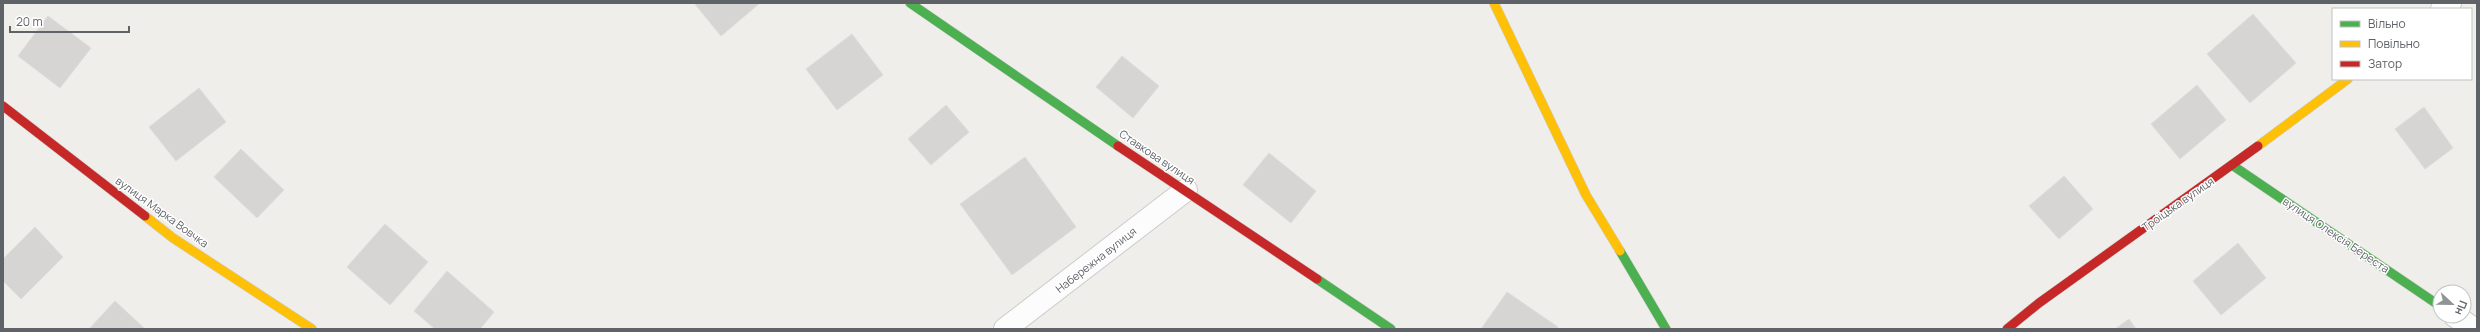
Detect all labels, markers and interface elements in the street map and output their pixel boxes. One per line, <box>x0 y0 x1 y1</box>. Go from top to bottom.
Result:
scale bar <box>10 8 129 34</box>
legend <box>2332 8 2472 80</box>
text: 20 m <box>16 13 43 30</box>
text: Вільно <box>2368 15 2406 32</box>
text: Повільно <box>2368 35 2420 52</box>
text: Затор <box>2368 55 2402 72</box>
street label: Ставкова вулиця <box>1117 126 1198 187</box>
street label: вулиця Марка Вовчка <box>113 173 212 250</box>
street label: Троїцька вулиця <box>2139 173 2217 234</box>
street label: вулиця Олексія Береста <box>2280 193 2392 276</box>
street label: Набережна вулиця <box>1052 223 1139 296</box>
north arrow <box>2432 284 2472 324</box>
text: Пн <box>2452 298 2471 318</box>

